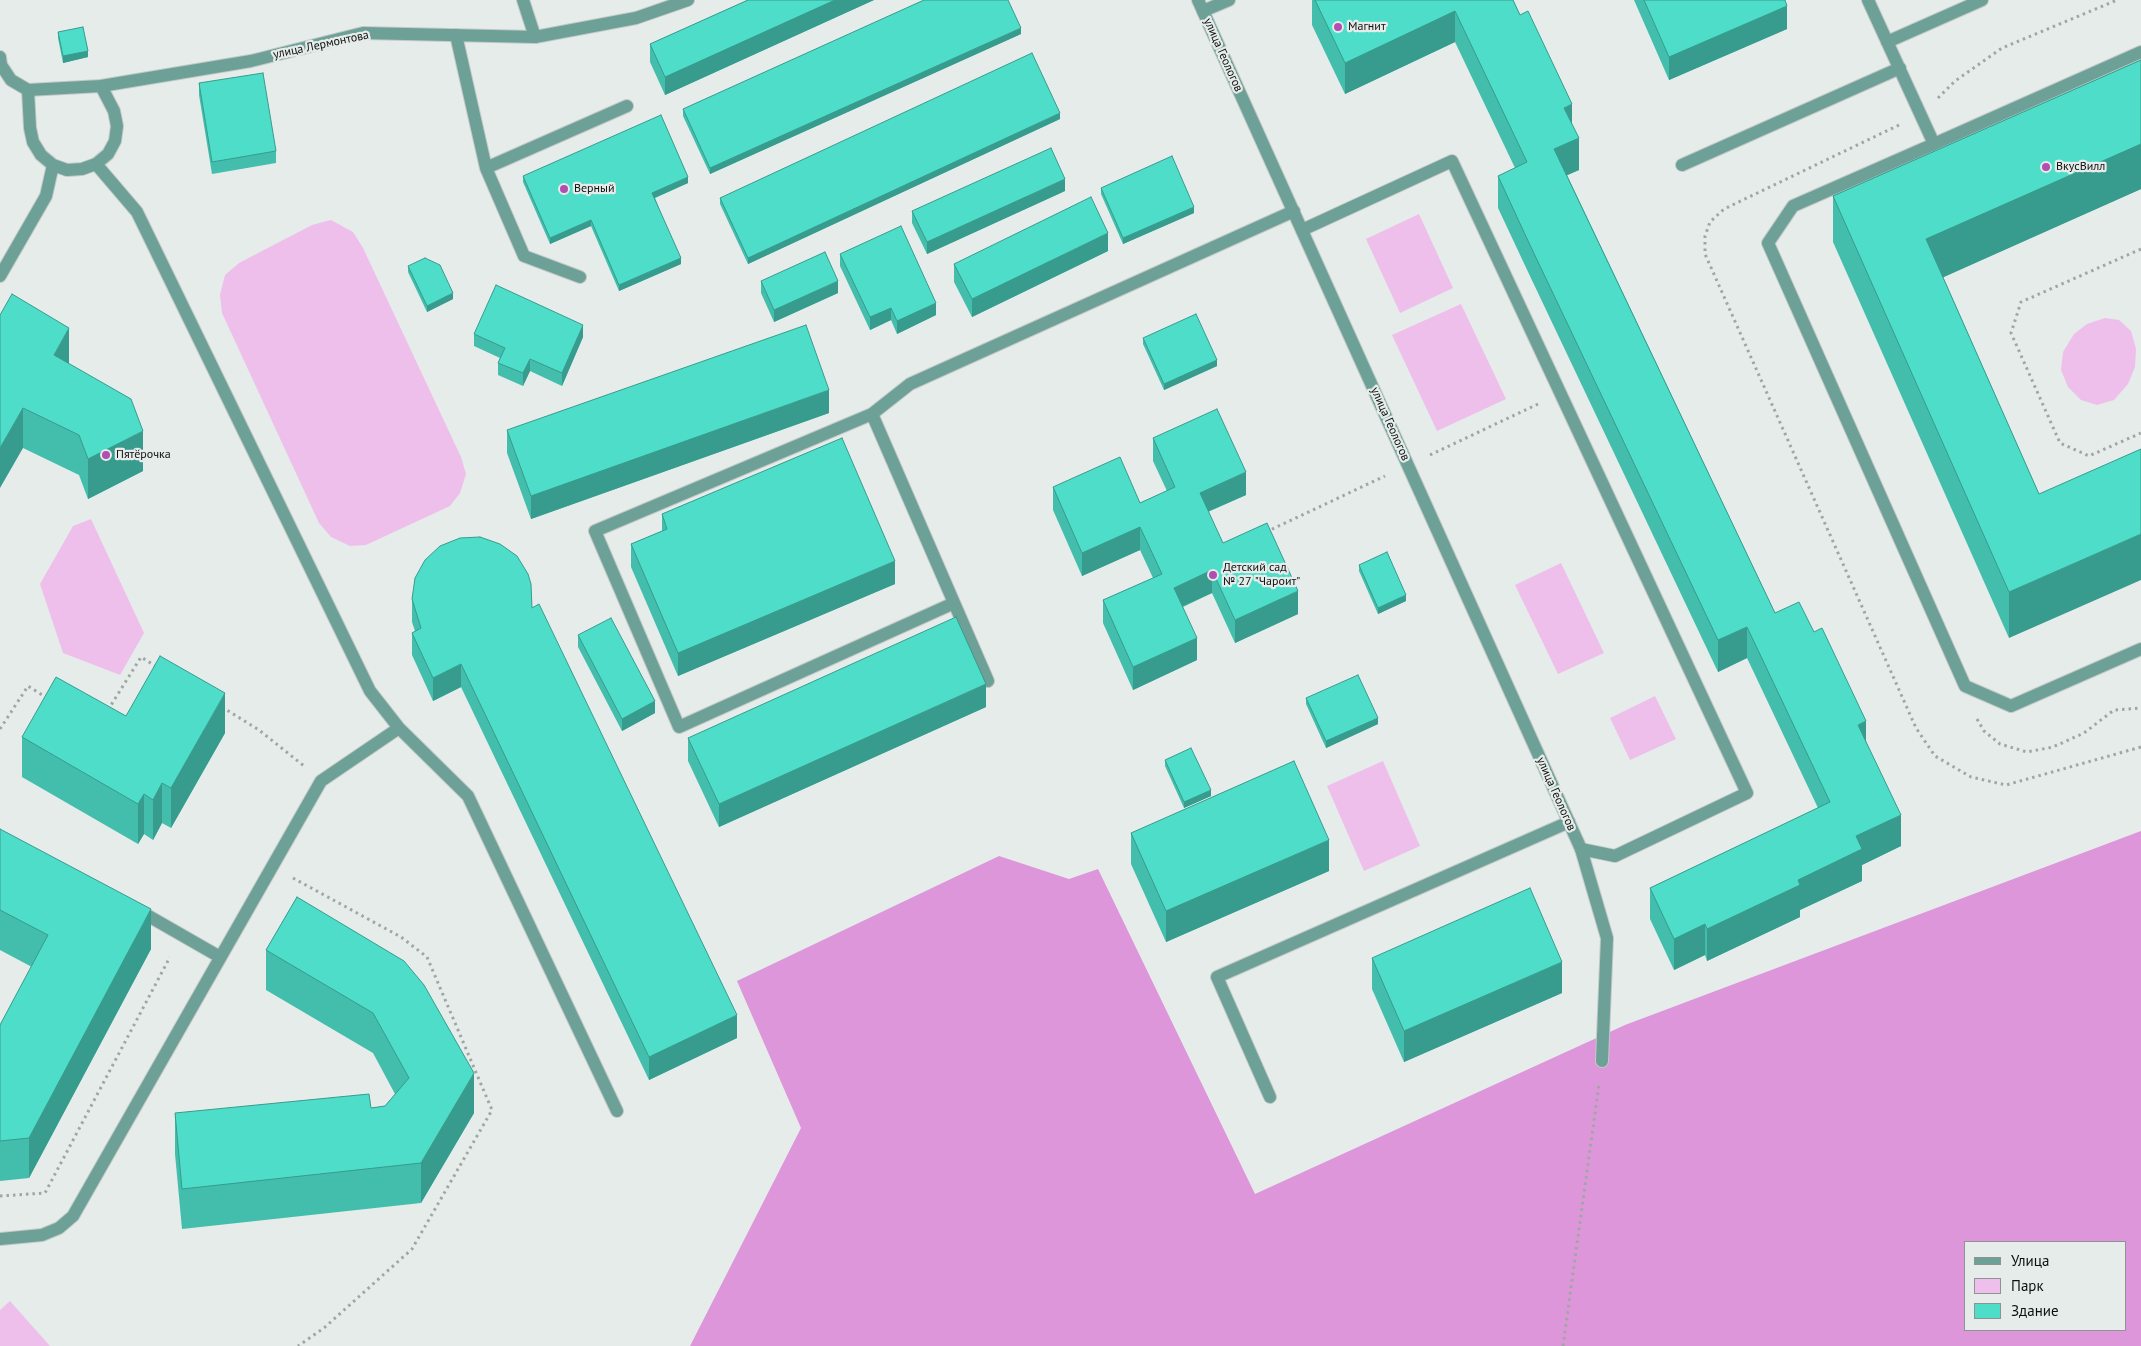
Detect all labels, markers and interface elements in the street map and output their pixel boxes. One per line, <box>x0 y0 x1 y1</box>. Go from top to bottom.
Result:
street label: улица Геологов <box>1200 16 1246 94</box>
place label: Магнит <box>1348 20 1386 34</box>
marker: Магнит <box>1332 21 1344 33</box>
street label: улица Лермонтова <box>272 28 370 62</box>
place label: ВкусВилл <box>2056 160 2105 174</box>
marker: ВкусВилл <box>2040 161 2052 173</box>
place label: Верный <box>574 182 615 196</box>
marker: Верный <box>558 183 570 195</box>
street label: улица Геологов <box>1367 385 1413 463</box>
place label: Пятёрочка <box>116 448 171 462</box>
marker: Пятёрочка <box>100 449 112 461</box>
place label: Детский сад № 27 "Чароит" <box>1223 561 1300 589</box>
marker: Детский сад № 27 "Чароит" <box>1207 569 1219 581</box>
street label: улица Геологов <box>1533 755 1579 833</box>
legend <box>1964 1241 2126 1331</box>
text: Улица <box>2011 1251 2049 1270</box>
text: Парк <box>2011 1276 2044 1295</box>
text: Здание <box>2011 1301 2059 1320</box>

